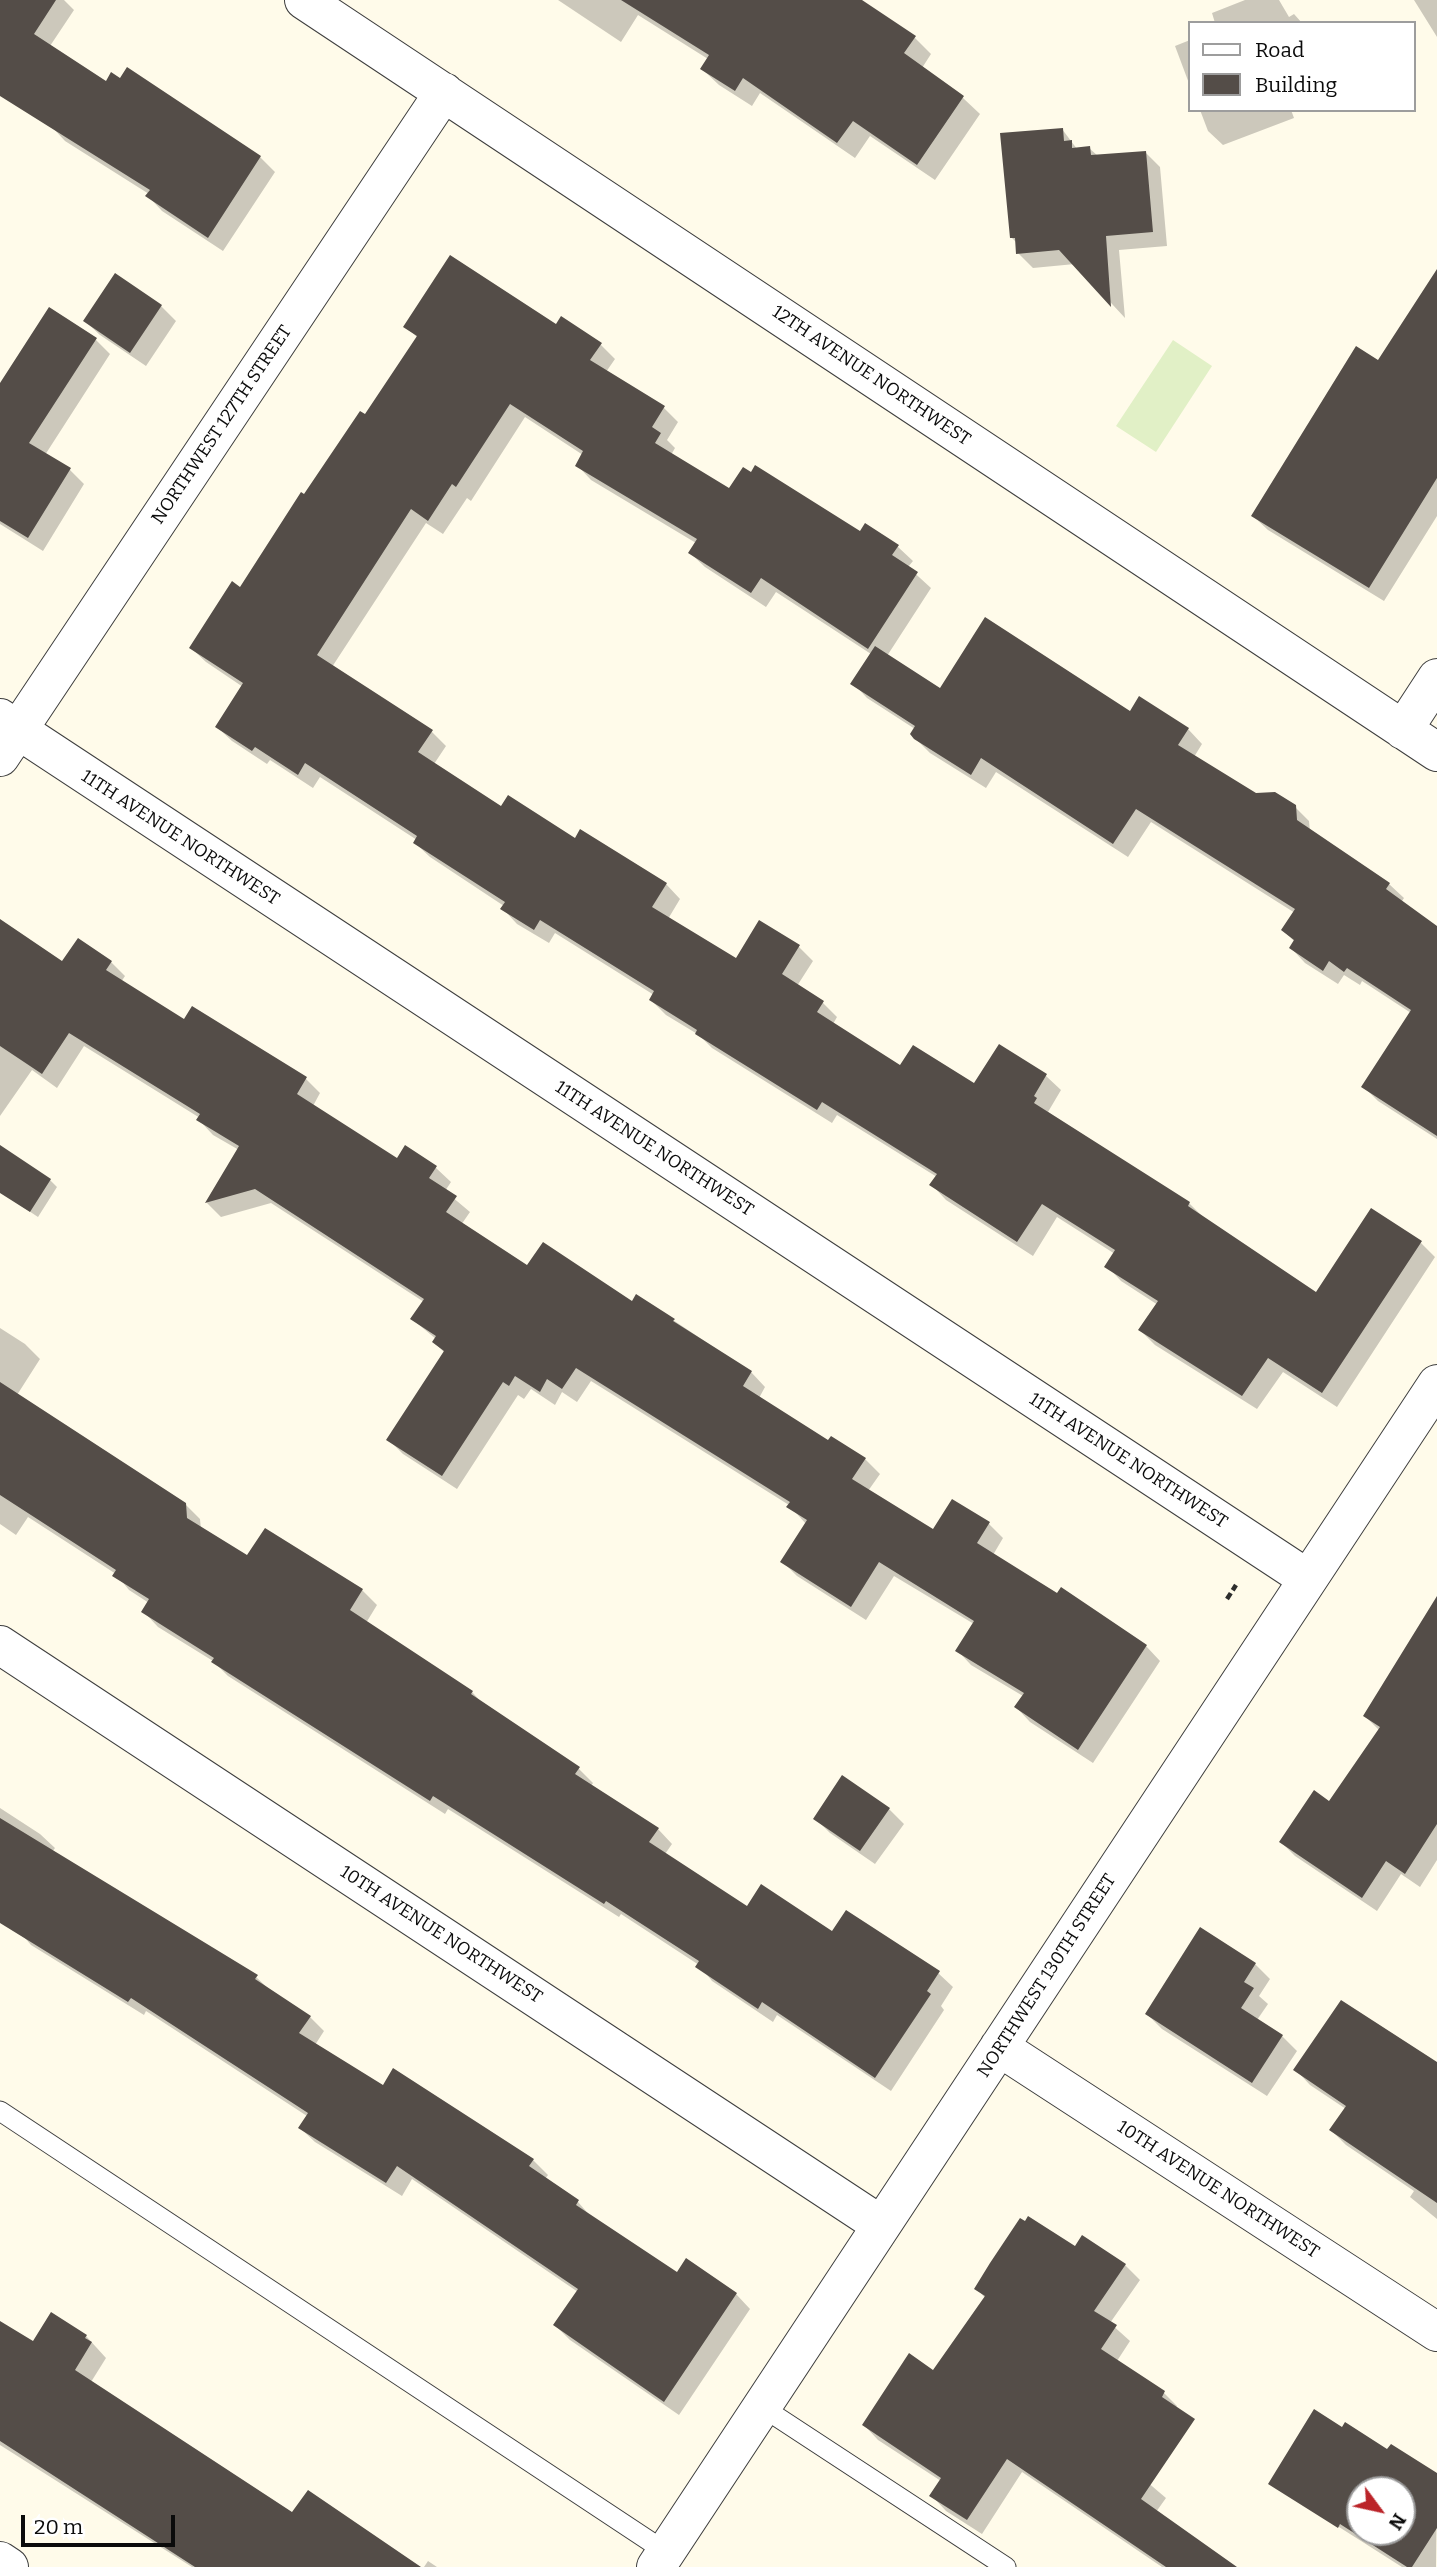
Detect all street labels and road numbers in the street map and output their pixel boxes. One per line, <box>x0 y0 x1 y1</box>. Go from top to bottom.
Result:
street label: 12TH AVENUE NORTHWEST <box>768 301 974 451</box>
street label: NORTHWEST 127TH STREET <box>147 322 297 528</box>
street label: 11TH AVENUE NORTHWEST <box>77 766 283 910</box>
street label: 11TH AVENUE NORTHWEST <box>551 1077 757 1221</box>
street label: 11TH AVENUE NORTHWEST <box>1025 1389 1231 1533</box>
street label: 10TH AVENUE NORTHWEST <box>336 1862 546 2008</box>
street label: NORTHWEST 130TH STREET <box>973 1870 1121 2082</box>
street label: 10TH AVENUE NORTHWEST <box>1113 2117 1323 2263</box>

